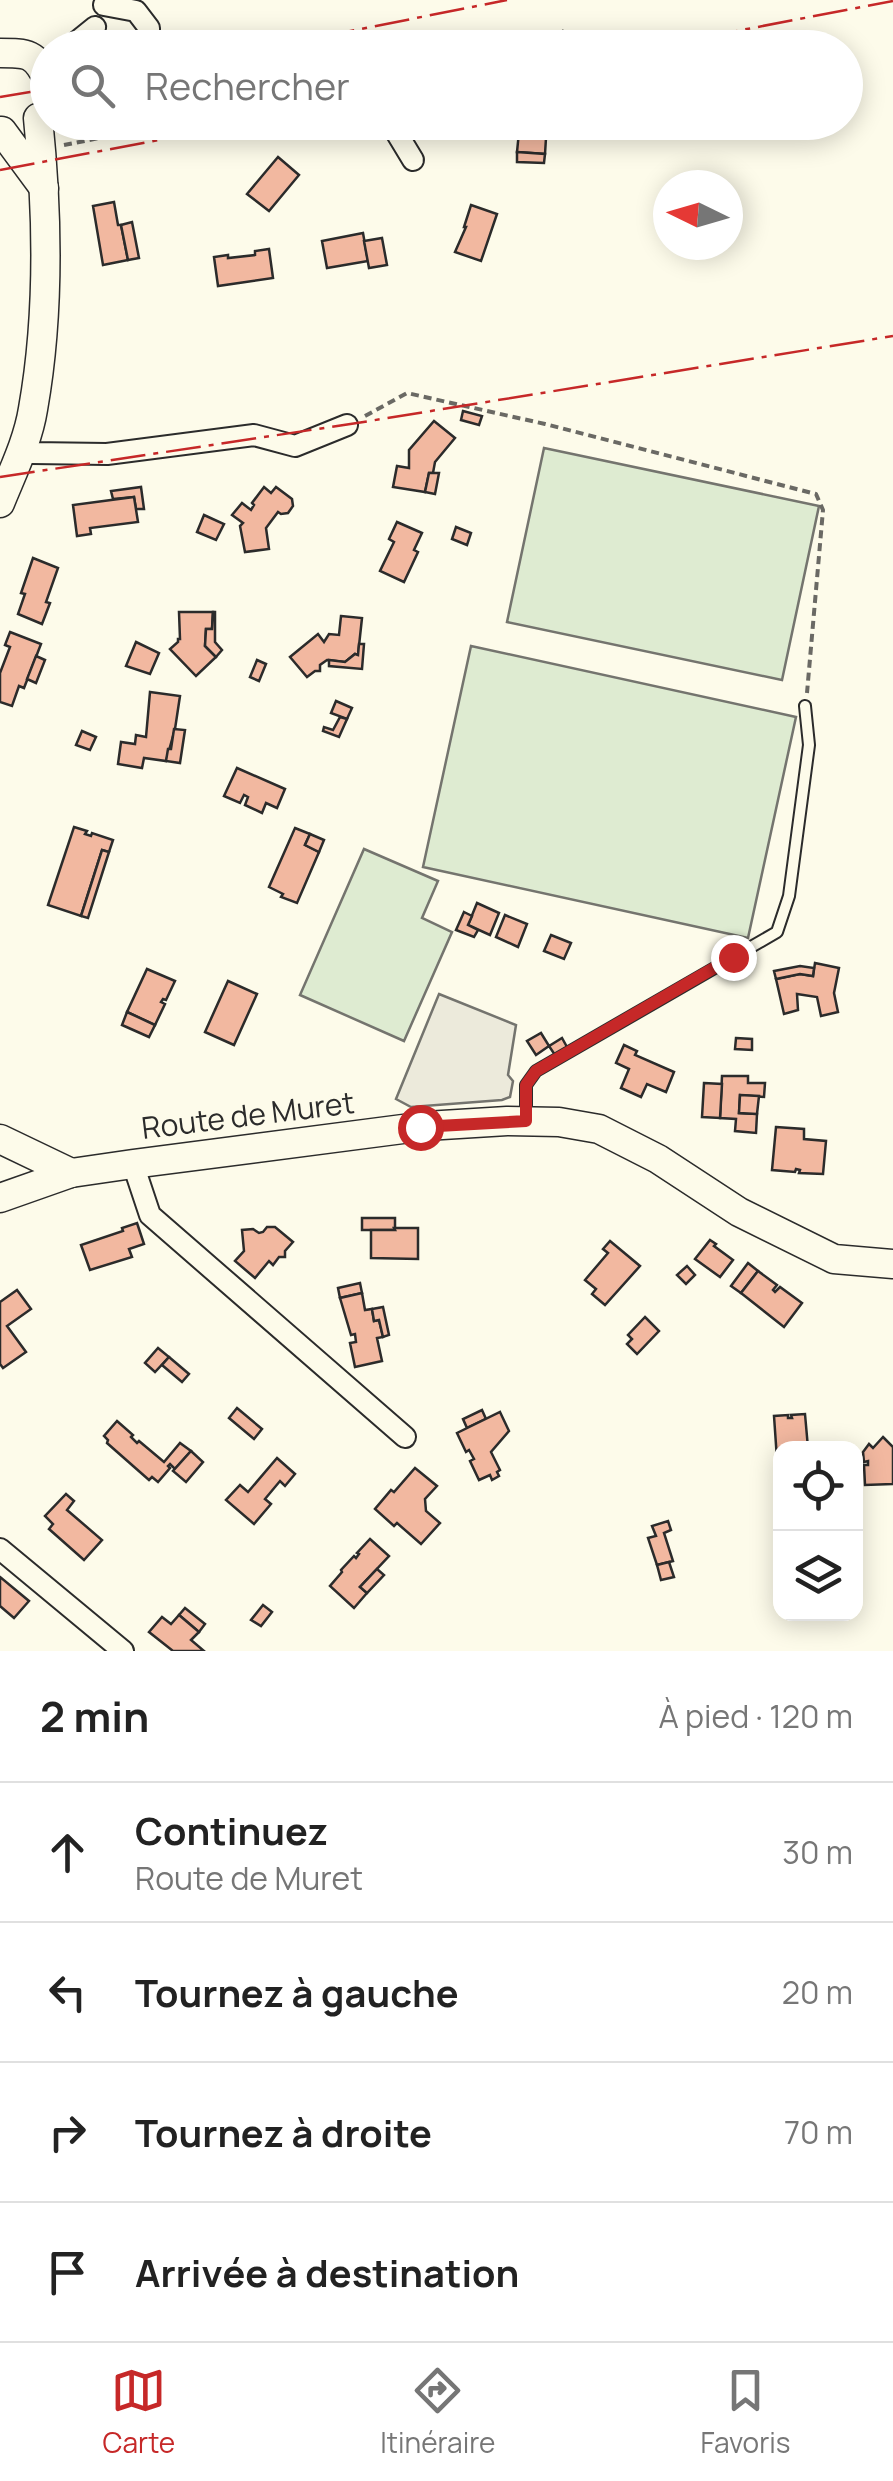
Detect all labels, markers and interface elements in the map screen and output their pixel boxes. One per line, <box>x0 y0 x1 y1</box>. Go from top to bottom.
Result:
search box <box>30 30 863 140</box>
icon: search <box>65 58 120 113</box>
text: Rechercher <box>145 59 350 111</box>
north arrow <box>653 170 743 260</box>
route end <box>711 935 757 981</box>
street label: Route de Muret <box>139 1081 356 1148</box>
route start <box>398 1105 444 1151</box>
map controls <box>773 1441 863 1621</box>
button: locate <box>773 1441 863 1531</box>
button: layers <box>773 1531 863 1621</box>
text: 2 min <box>40 1687 149 1745</box>
text: À pied · 120 m <box>658 1694 853 1738</box>
text: Continuez <box>135 1804 328 1856</box>
icon: ahead <box>40 1825 95 1880</box>
text: 30 m <box>782 1830 853 1874</box>
text: Route de Muret <box>135 1856 363 1900</box>
icon: left <box>40 1965 95 2020</box>
text: Tournez à gauche <box>135 1966 459 2018</box>
text: 20 m <box>782 1970 853 2014</box>
icon: right <box>40 2105 95 2160</box>
text: Tournez à droite <box>135 2106 432 2158</box>
text: 70 m <box>784 2110 853 2154</box>
icon: arrive <box>40 2245 95 2300</box>
text: Arrivée à destination <box>135 2246 519 2298</box>
tab: Carte <box>103 2363 175 2461</box>
tab: Itinéraire <box>380 2363 495 2461</box>
tab: Favoris <box>700 2363 790 2461</box>

